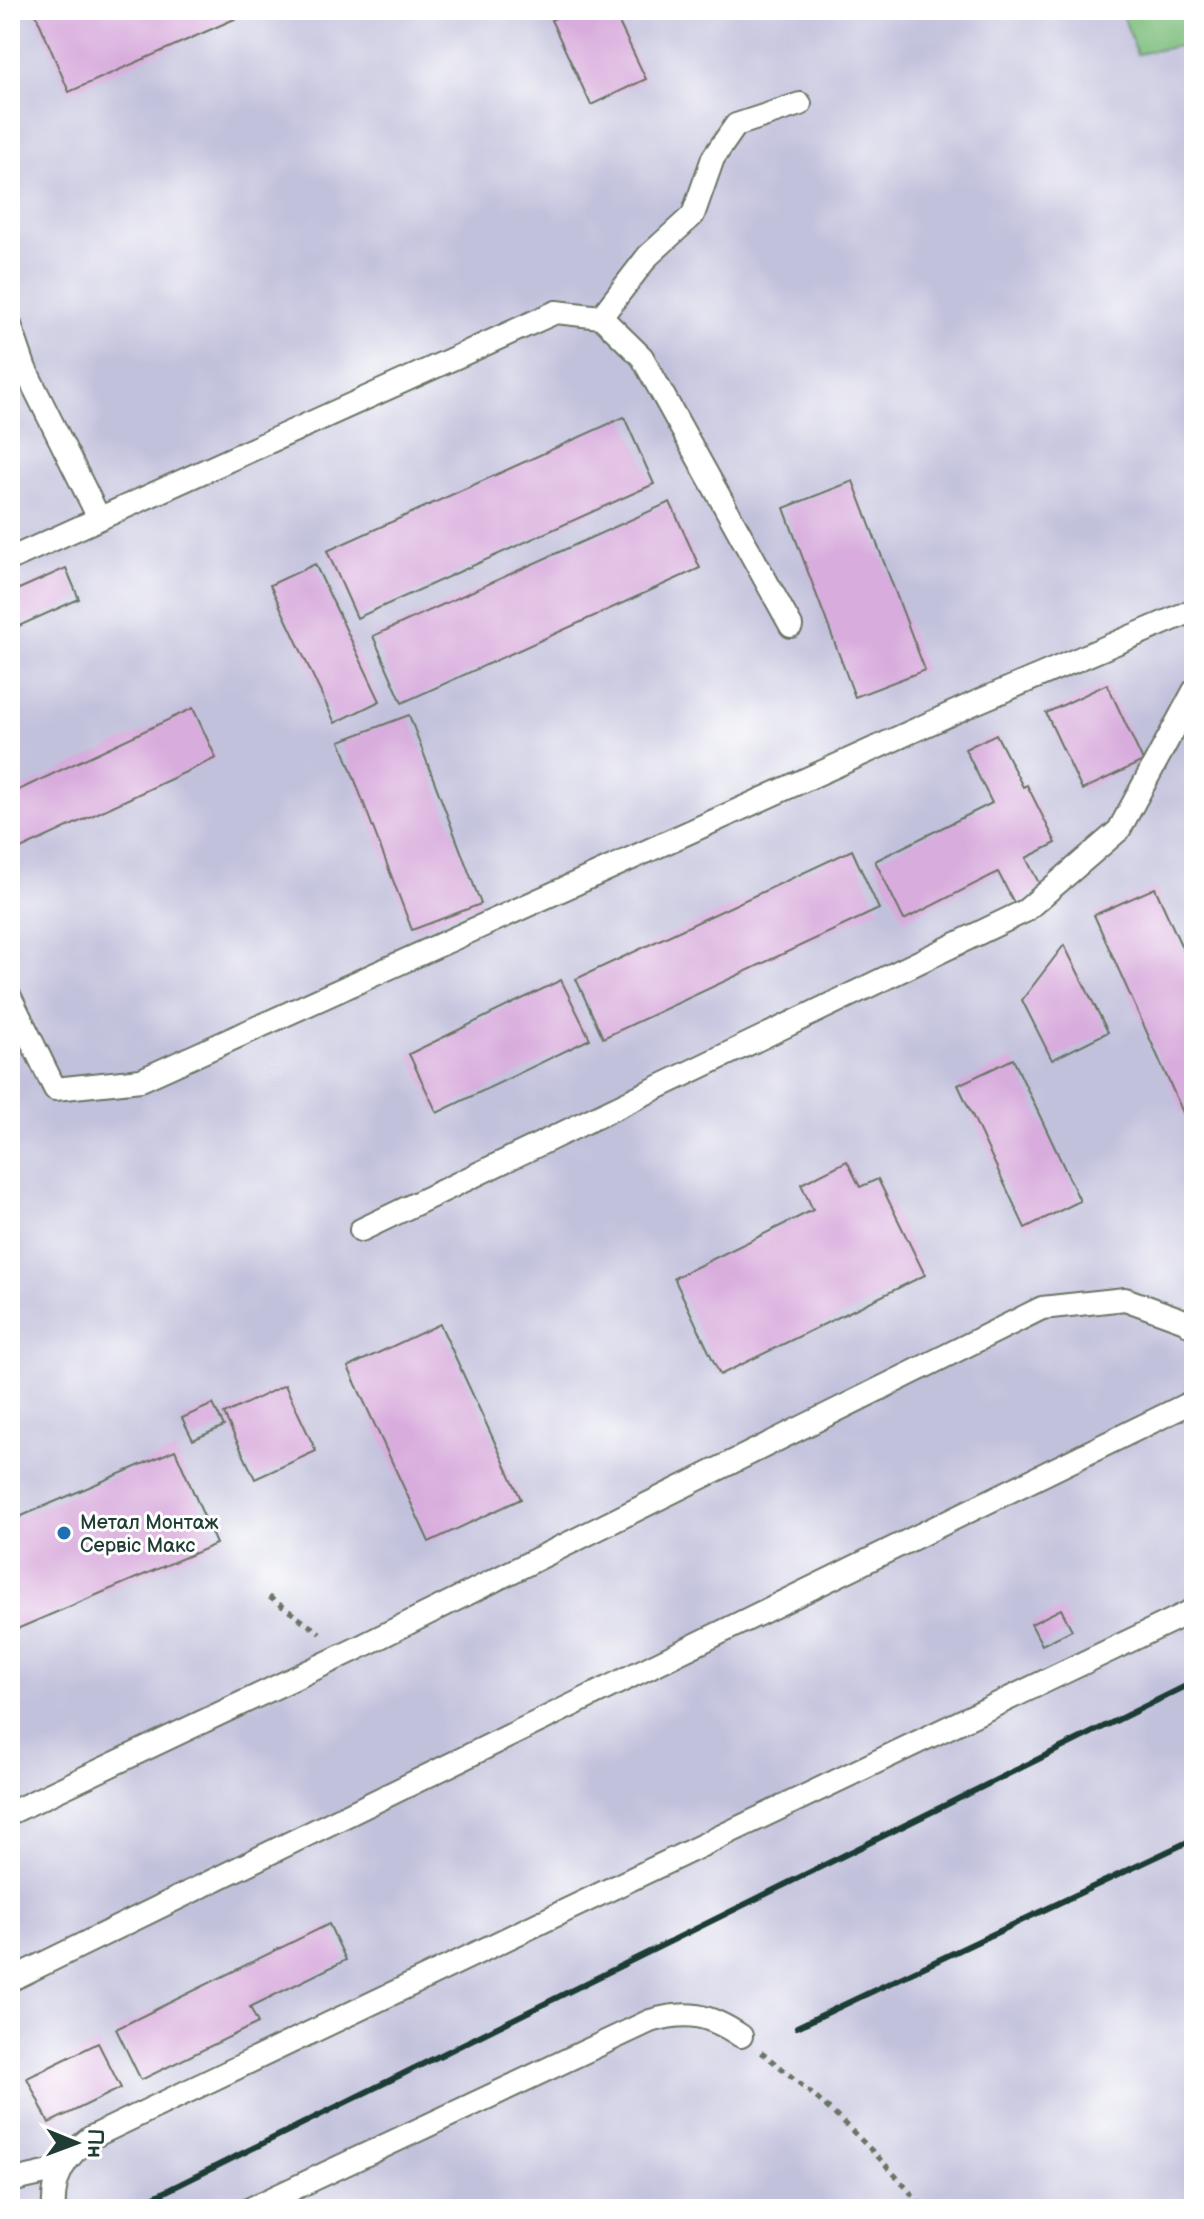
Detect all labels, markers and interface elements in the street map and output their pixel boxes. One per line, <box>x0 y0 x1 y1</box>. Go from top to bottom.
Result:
place label: Метал Монтаж Сервіс Макс <box>80 1511 219 1558</box>
marker: Метал Монтаж Сервіс Макс <box>55 1524 73 1542</box>
north arrow <box>36 2103 116 2183</box>
text: Пн <box>81 2128 108 2158</box>

